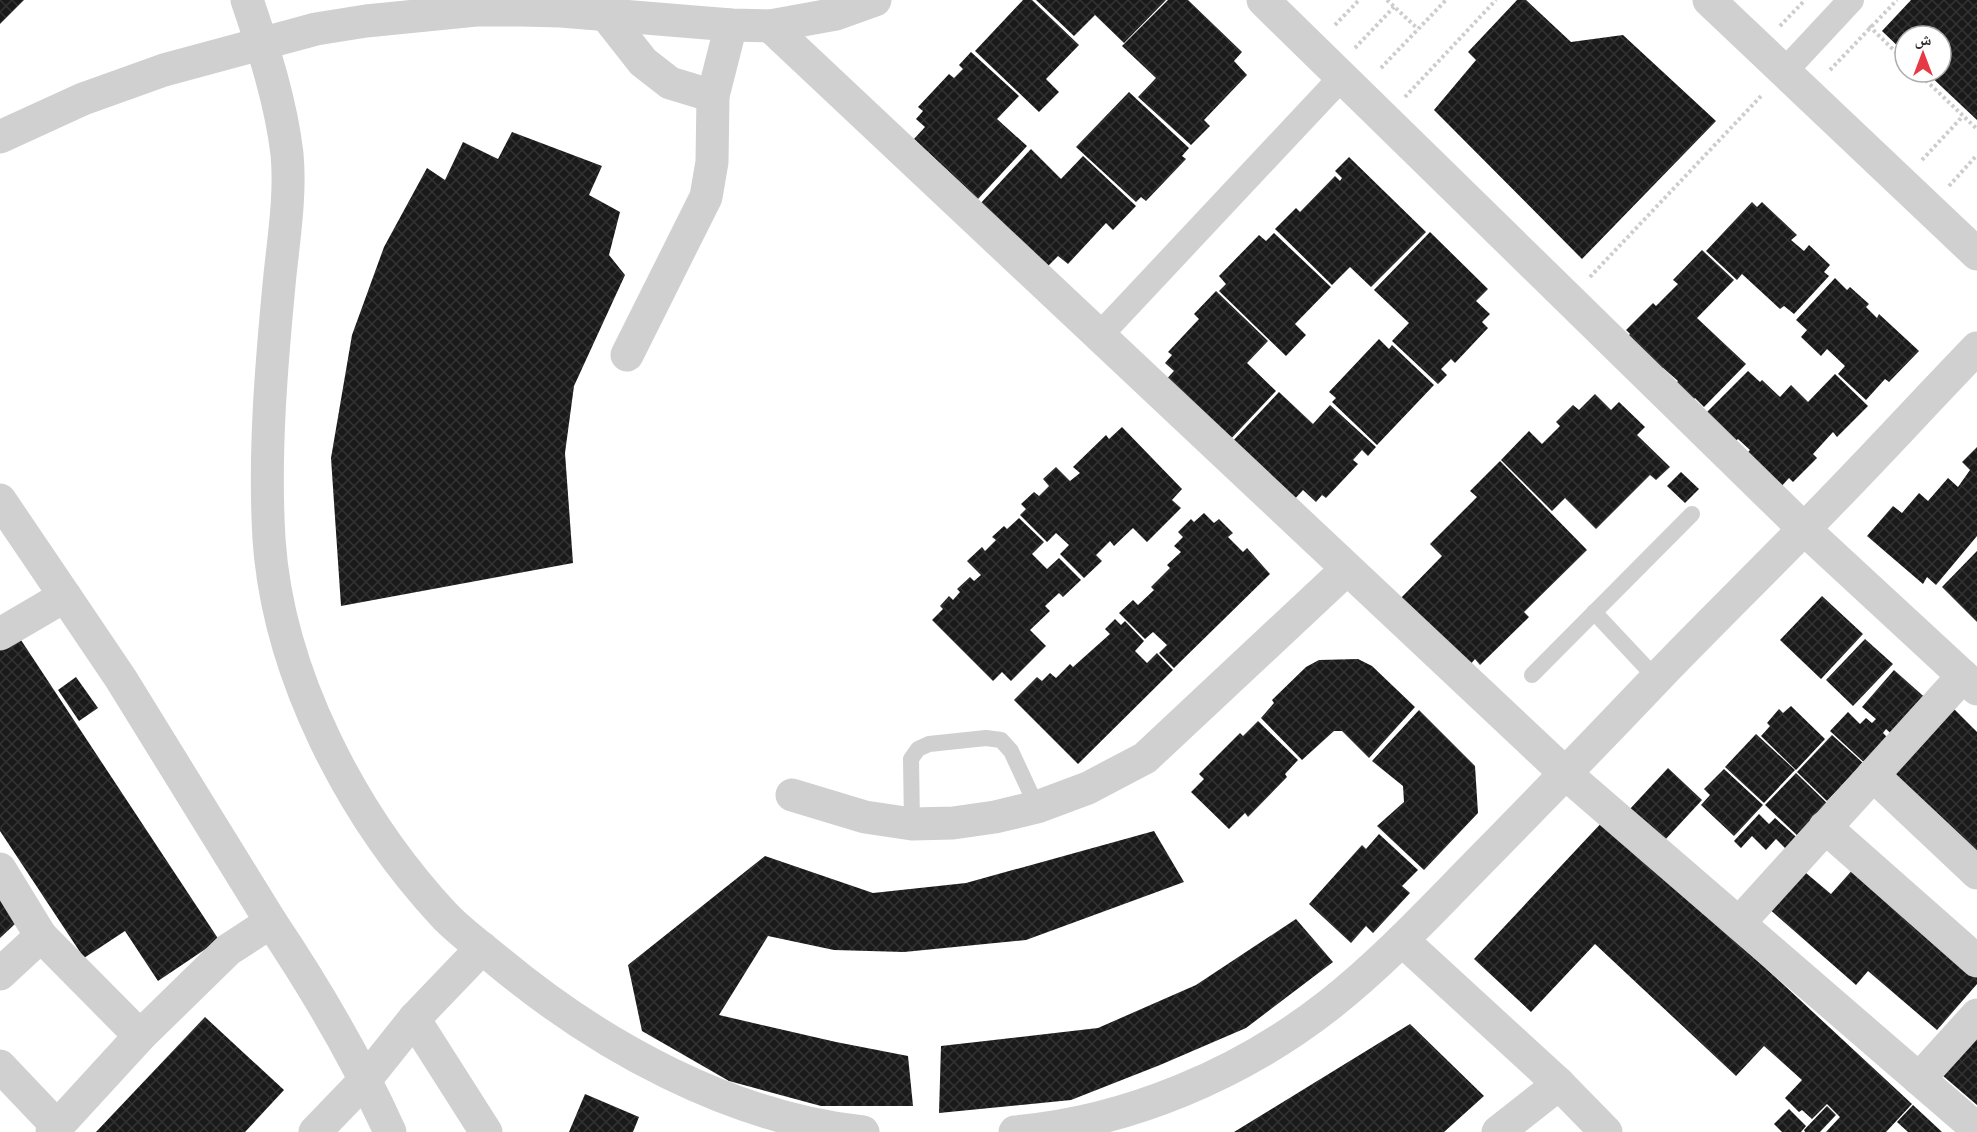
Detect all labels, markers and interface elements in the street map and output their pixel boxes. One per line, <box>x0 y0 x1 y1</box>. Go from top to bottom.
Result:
north arrow <box>1893 24 1953 84</box>
text: ش <box>1915 29 1932 50</box>

